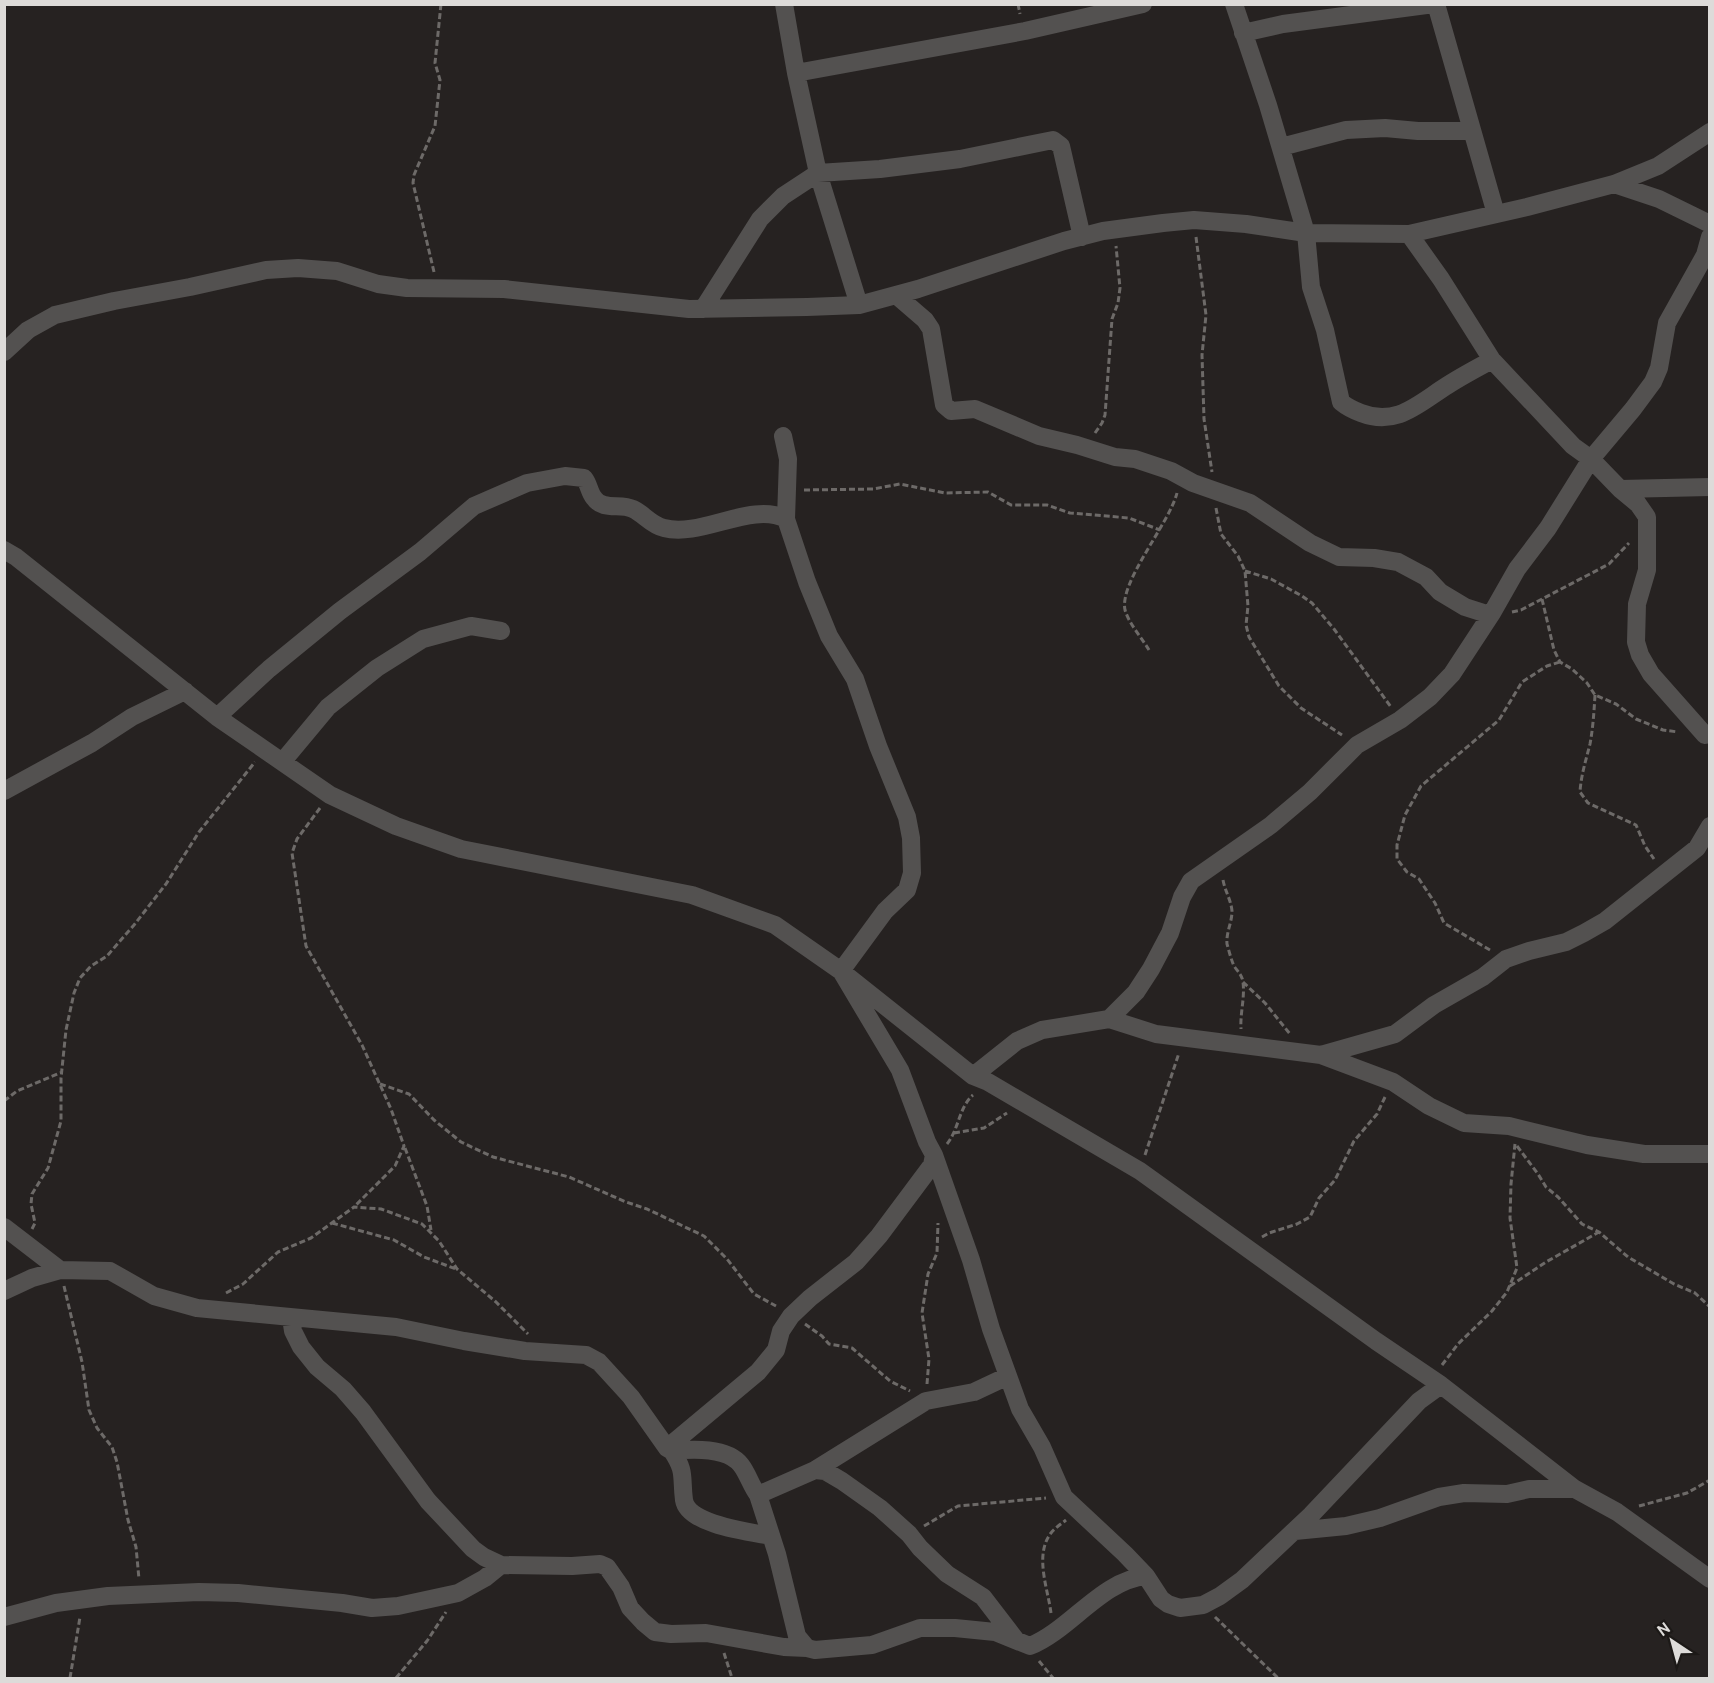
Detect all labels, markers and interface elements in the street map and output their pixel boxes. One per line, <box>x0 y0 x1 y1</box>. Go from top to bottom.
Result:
north arrow <box>1642 1611 1702 1671</box>
text: N <box>1653 1618 1674 1640</box>

